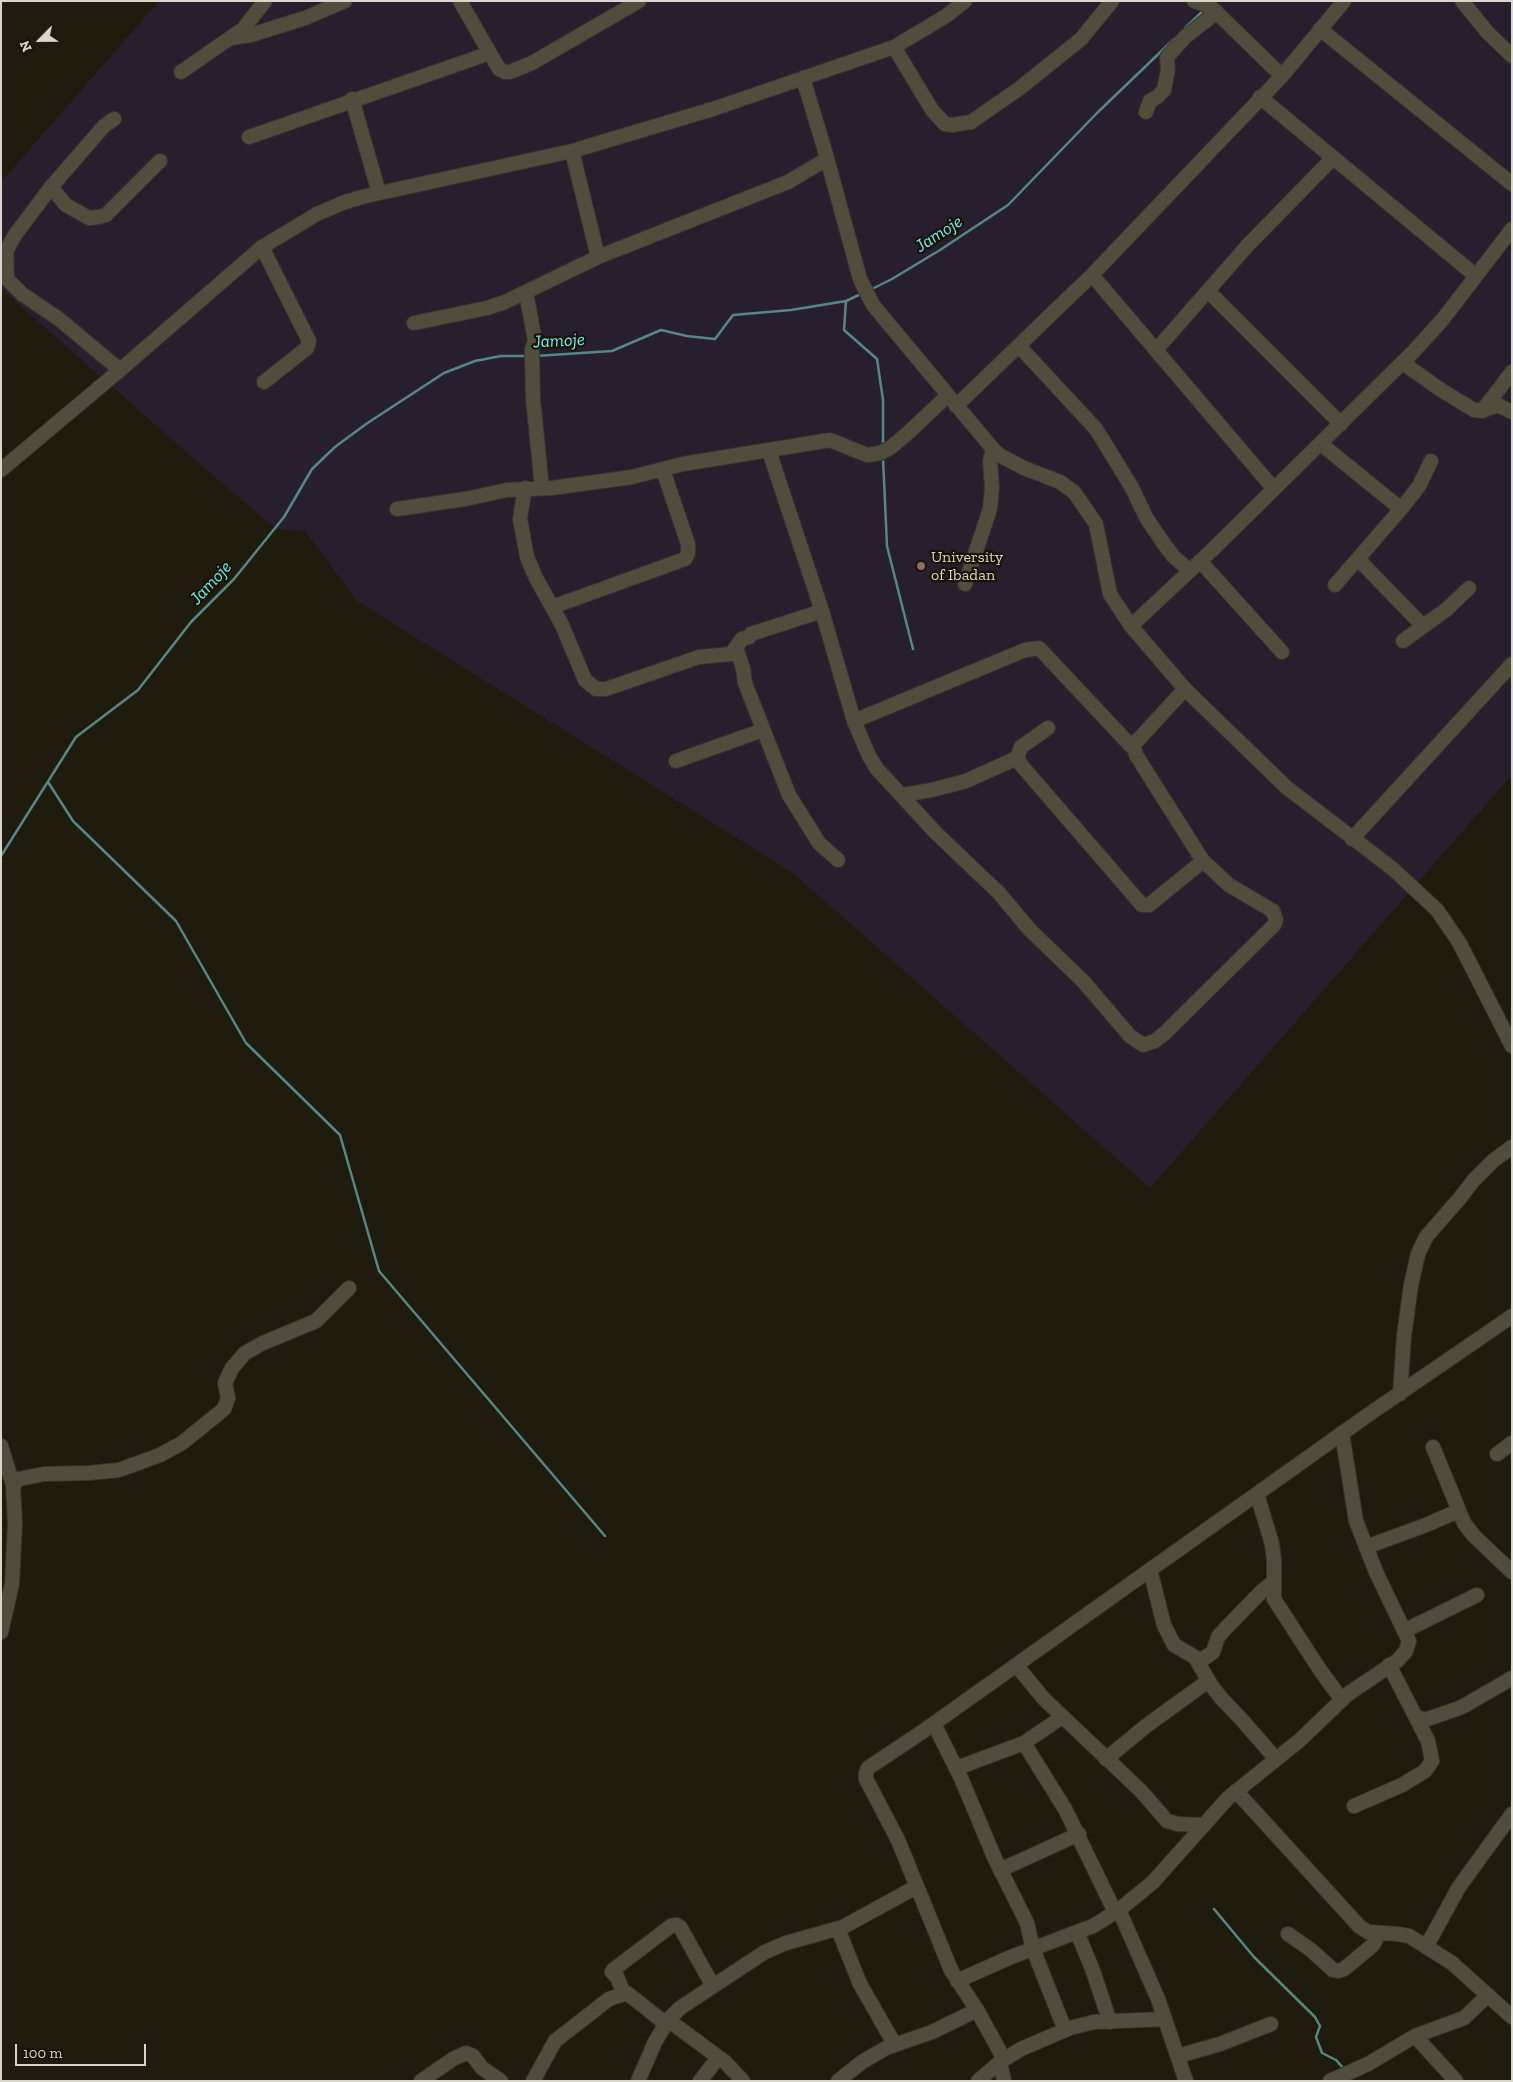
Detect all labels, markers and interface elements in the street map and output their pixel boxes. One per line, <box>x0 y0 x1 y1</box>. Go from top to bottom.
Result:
north arrow <box>15 15 65 65</box>
text: N <box>16 38 36 54</box>
water label: Jamoje <box>911 211 967 257</box>
water label: Jamoje <box>533 329 585 353</box>
place label: University of Ibadan <box>931 547 1003 585</box>
water label: Jamoje <box>185 557 237 609</box>
marker: University of Ibadan <box>915 560 927 572</box>
scale bar <box>18 2034 149 2066</box>
text: 100 m <box>23 2044 62 2062</box>

